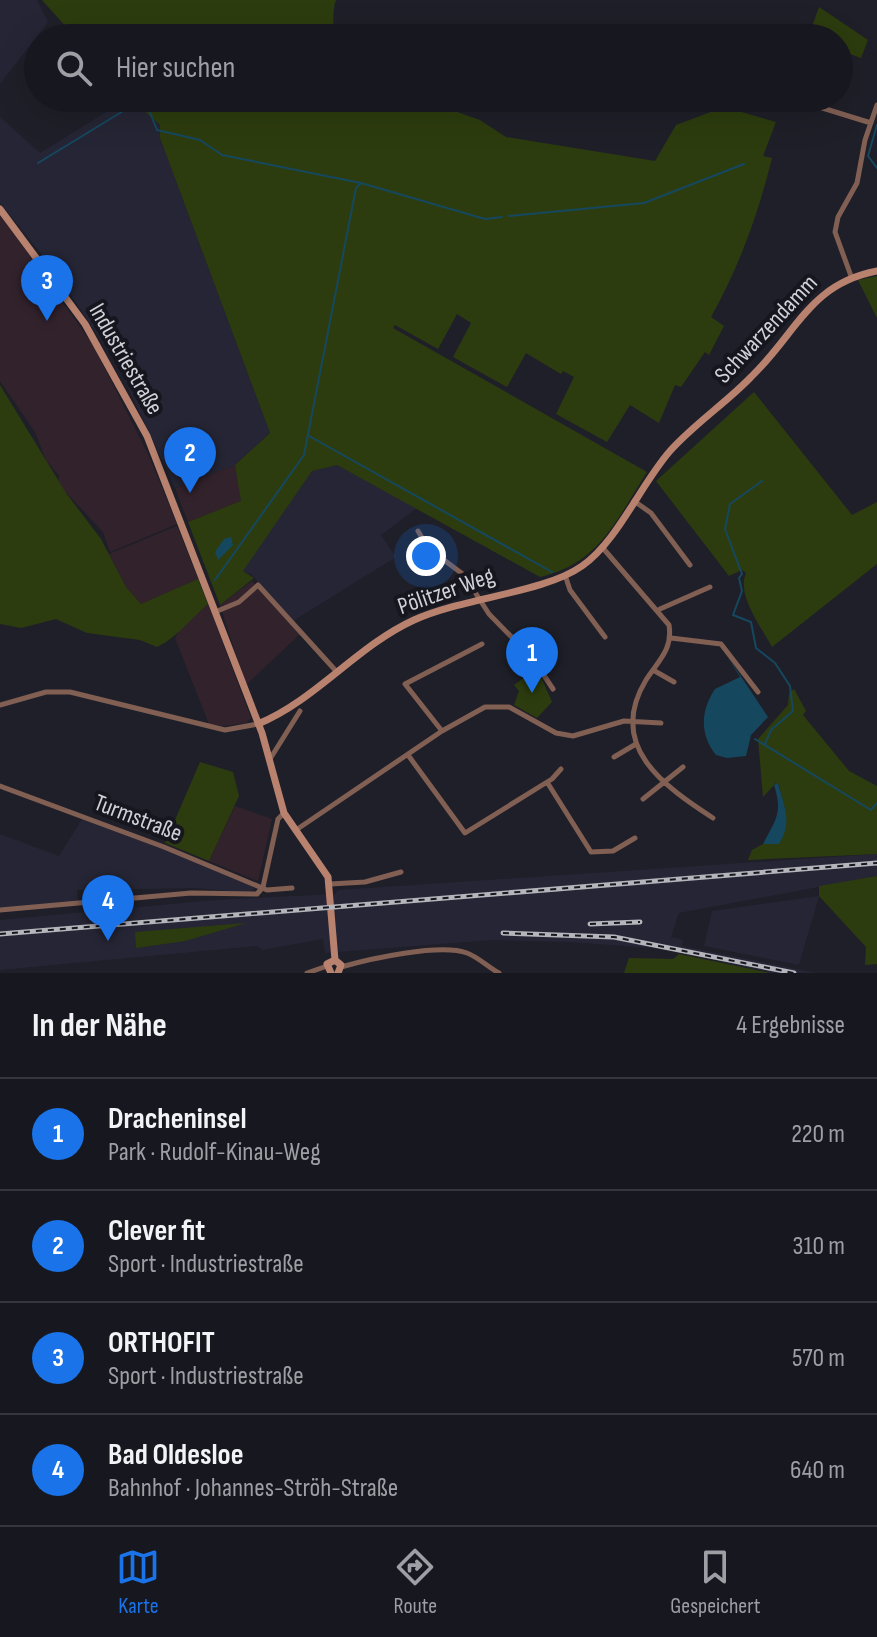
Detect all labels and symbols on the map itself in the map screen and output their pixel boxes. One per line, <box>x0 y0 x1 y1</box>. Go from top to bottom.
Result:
pin: 3 <box>21 255 73 321</box>
street label: Schwarzendamm <box>708 269 824 389</box>
street label: Industriestraße <box>83 298 169 420</box>
pin: 2 <box>164 427 216 493</box>
your location <box>406 536 446 576</box>
street label: Pölitzer Weg <box>394 561 498 621</box>
pin: 1 <box>506 627 558 693</box>
street label: Turmstraße <box>90 788 186 848</box>
pin: 4 <box>82 875 134 941</box>

